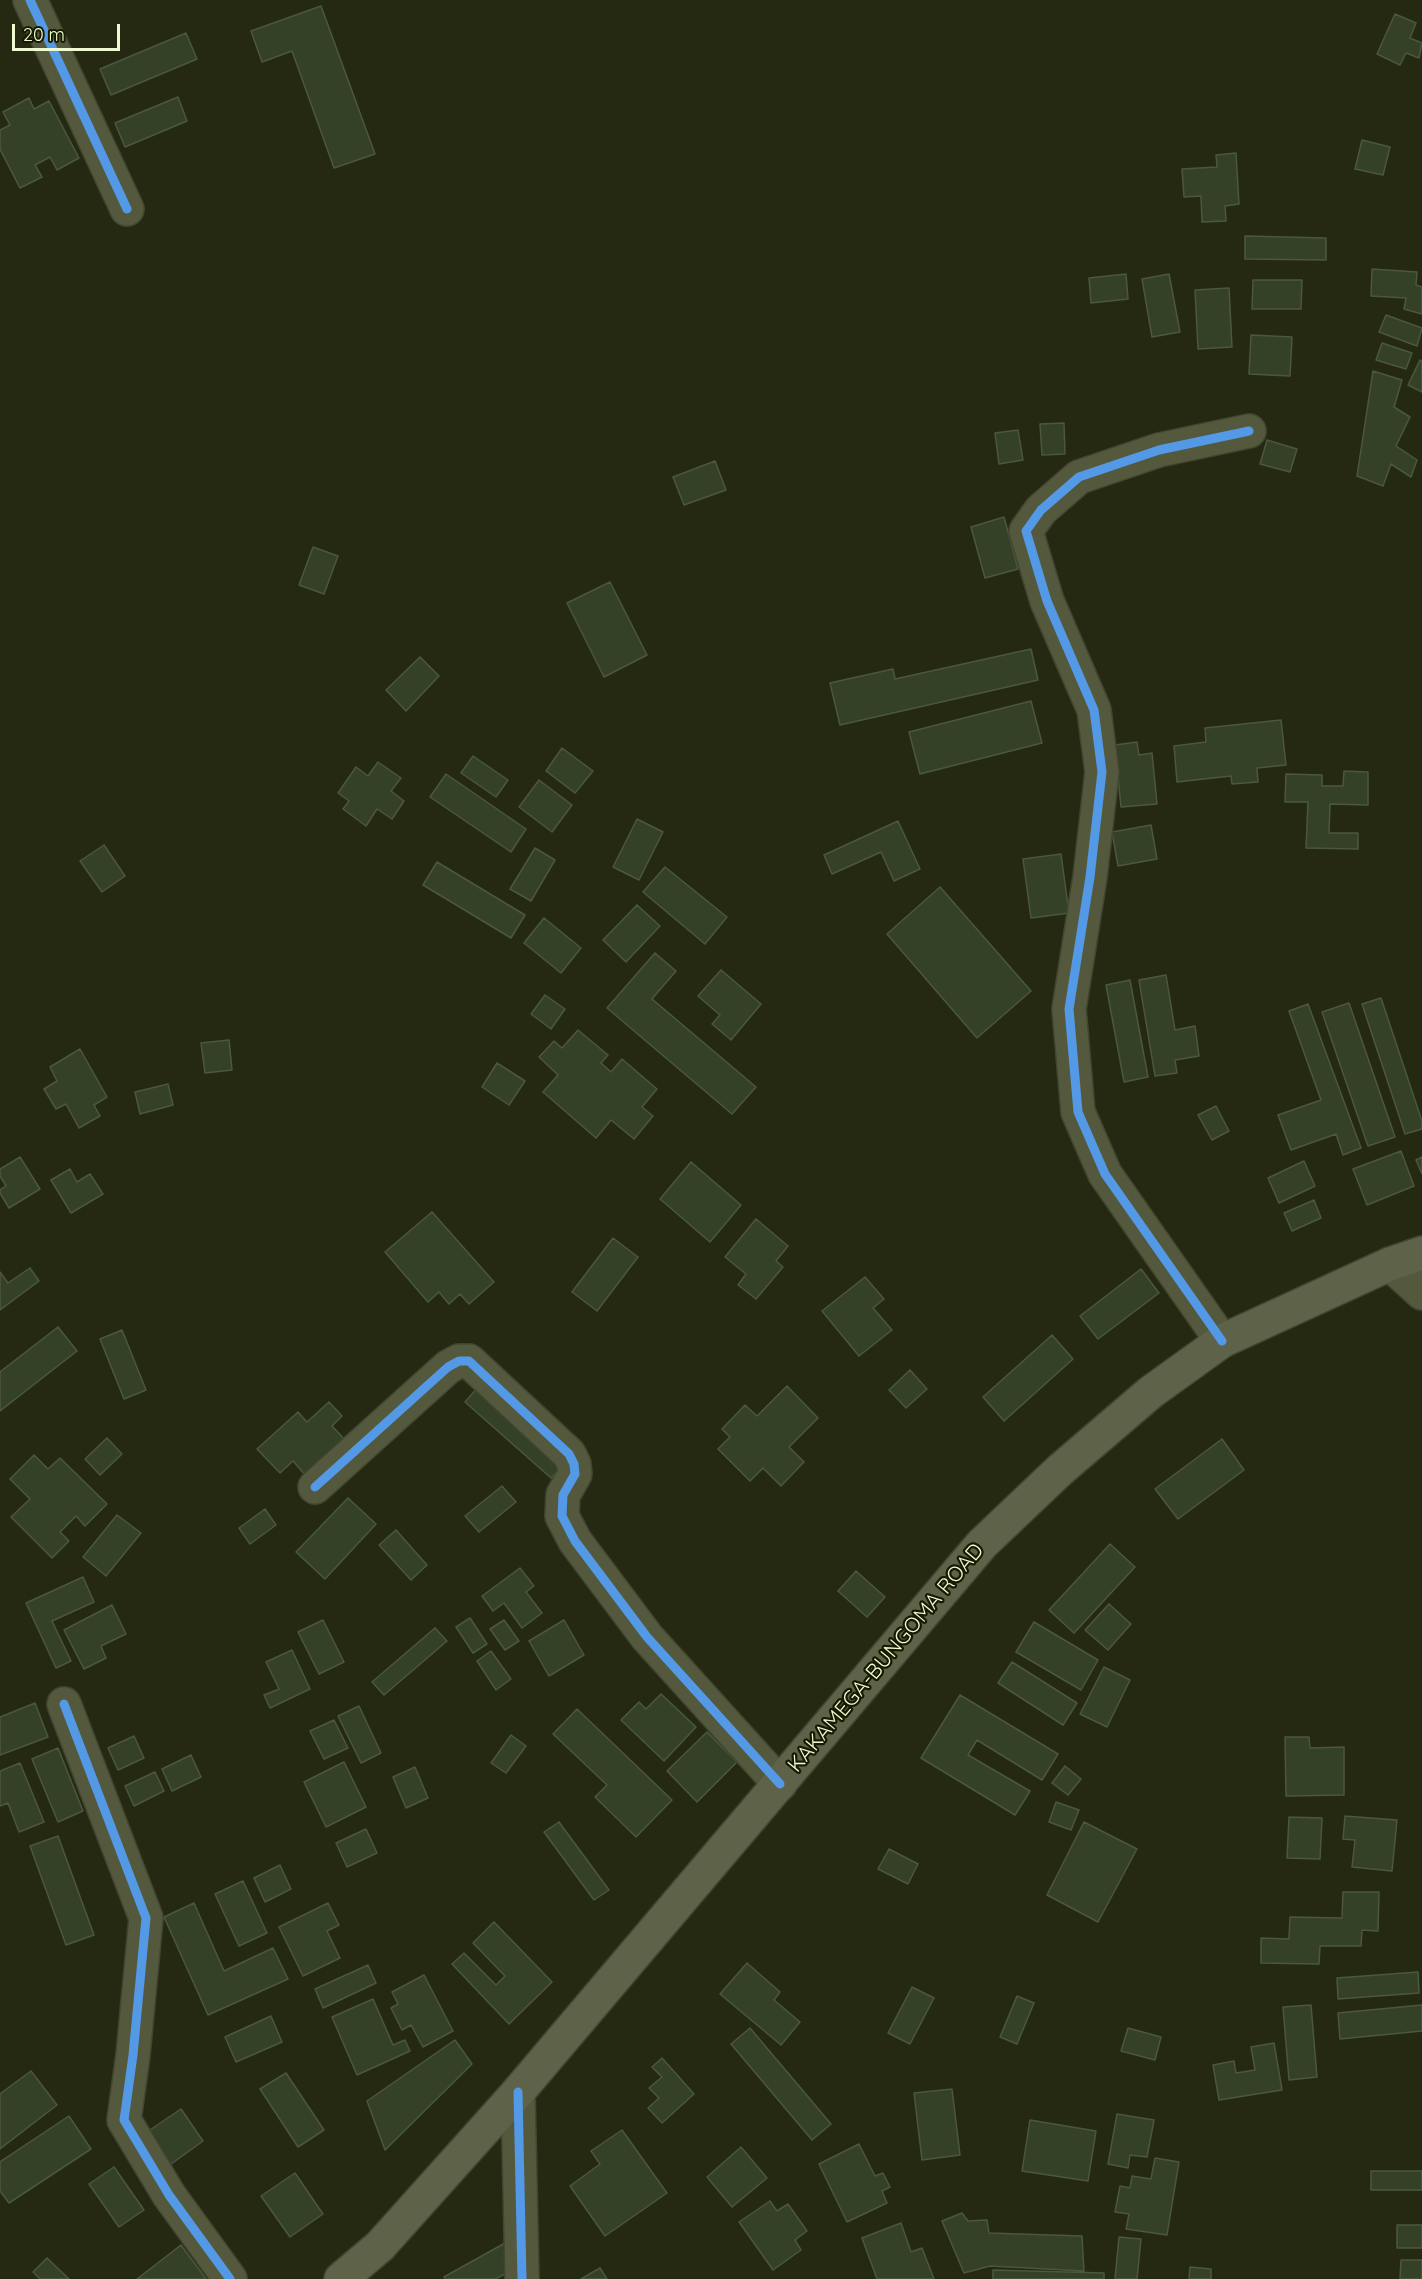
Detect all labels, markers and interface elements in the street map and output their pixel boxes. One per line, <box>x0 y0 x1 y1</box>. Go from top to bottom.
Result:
scale bar <box>15 12 123 50</box>
text: 20 m <box>23 23 65 46</box>
street label: KAKAMEGA-BUNGOMA ROAD <box>783 1538 989 1778</box>

